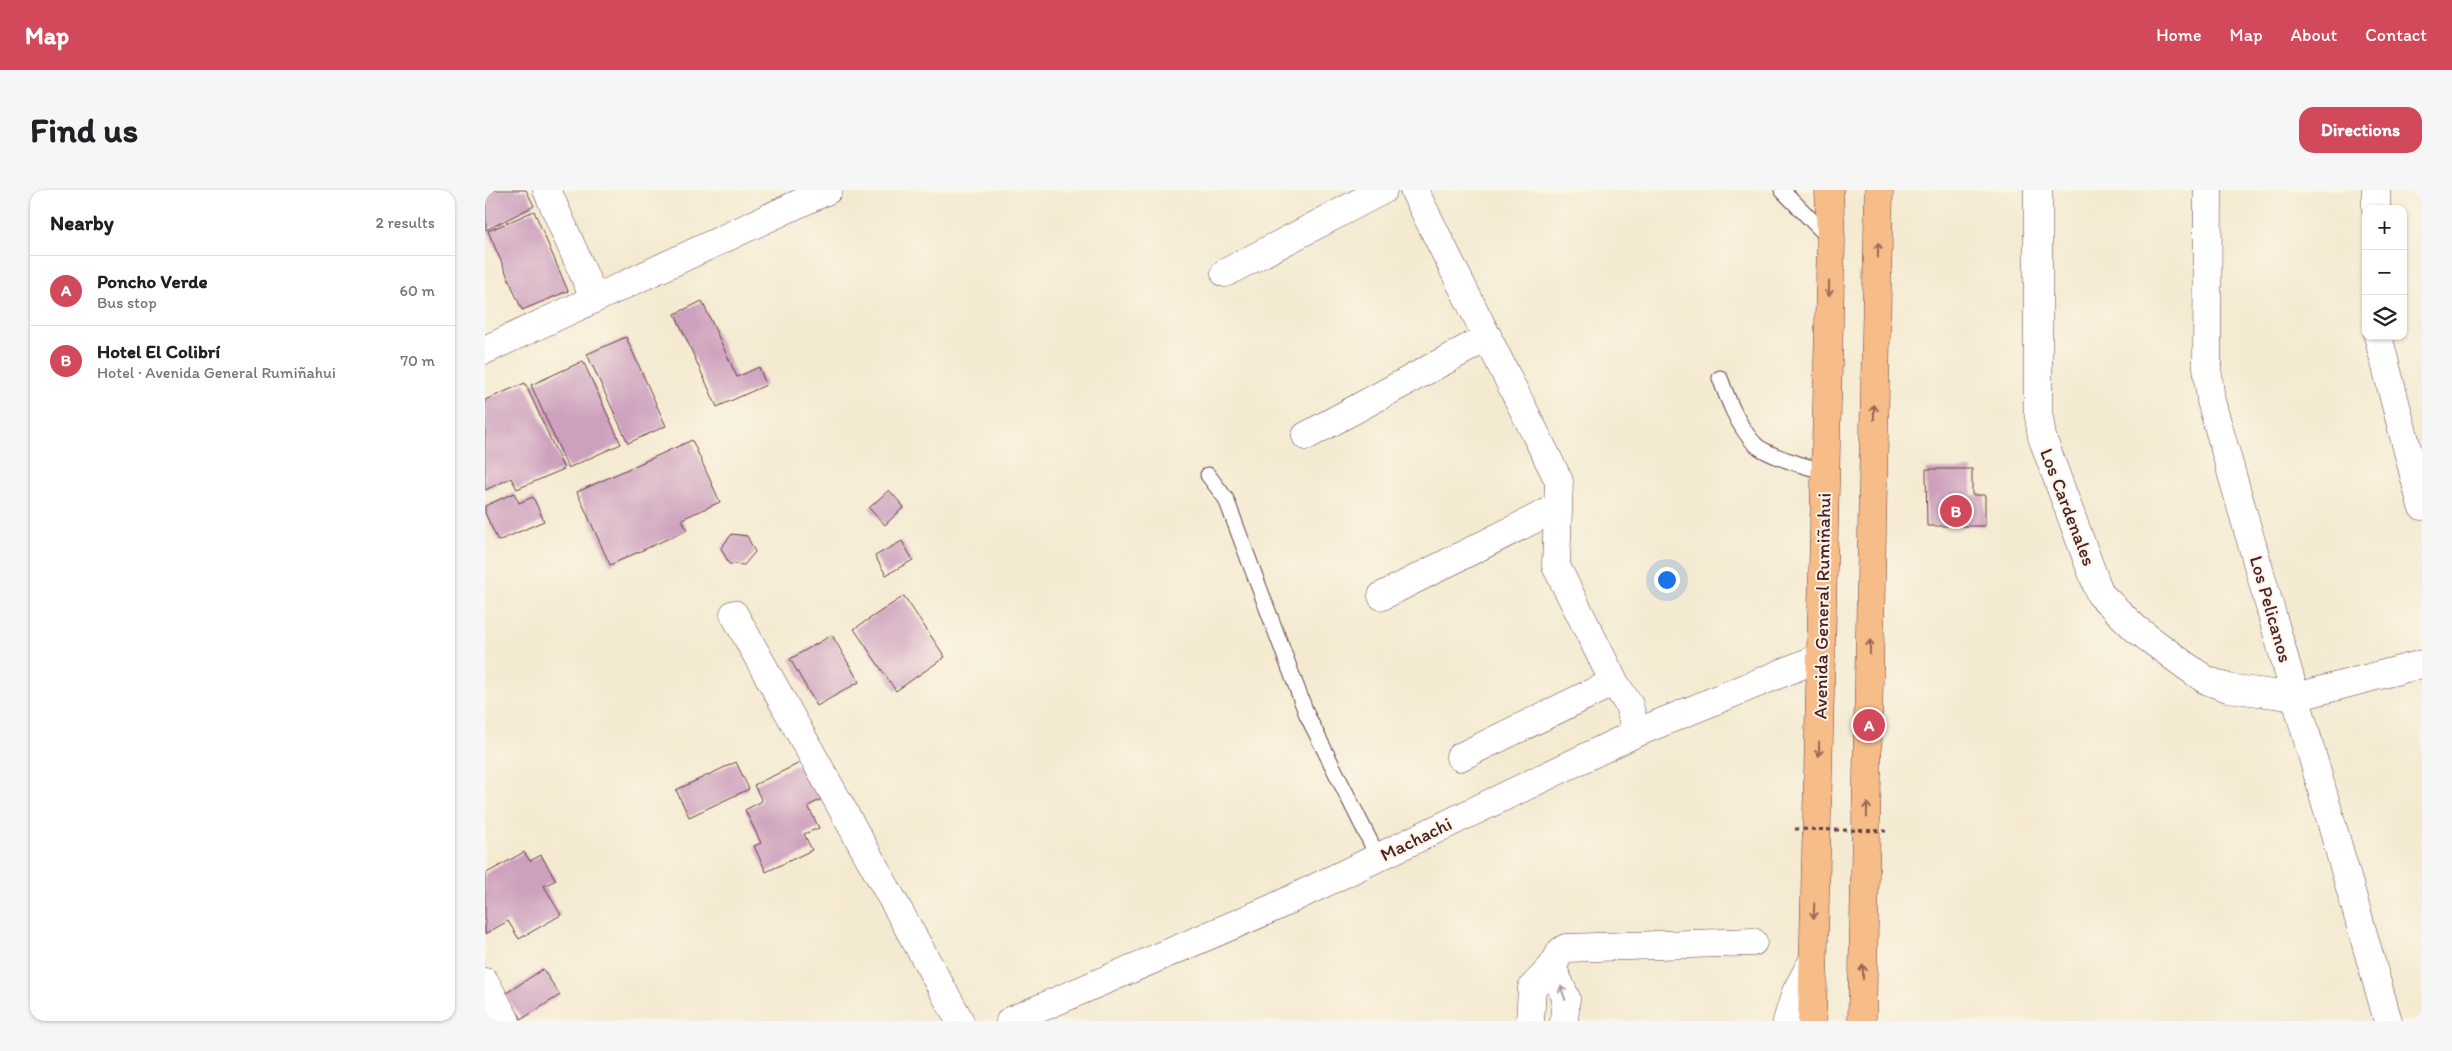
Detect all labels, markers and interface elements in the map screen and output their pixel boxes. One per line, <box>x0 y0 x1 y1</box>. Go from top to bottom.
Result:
text: Map <box>25 21 69 50</box>
text: Home <box>2156 24 2202 46</box>
text: Map <box>2230 24 2263 46</box>
text: About <box>2291 24 2337 46</box>
text: Contact <box>2365 24 2427 46</box>
button: Directions <box>2299 107 2422 153</box>
text: Find us <box>30 109 138 151</box>
map controls <box>2362 205 2407 340</box>
button: + <box>2362 205 2407 250</box>
text: Nearby <box>50 210 114 235</box>
text: 2 results <box>375 213 435 232</box>
one-way arrow <box>1873 242 1882 258</box>
button: − <box>2362 250 2407 295</box>
text: Poncho Verde <box>97 270 208 293</box>
text: A <box>61 281 71 300</box>
text: 60 m <box>400 281 435 300</box>
one-way arrow <box>1825 281 1834 297</box>
text: Bus stop <box>97 293 157 312</box>
button: layers <box>2362 295 2407 340</box>
text: Hotel El Colibrí <box>97 340 220 363</box>
text: B <box>61 351 71 370</box>
text: 70 m <box>400 351 435 370</box>
text: Hotel · Avenida General Rumiñahui <box>97 363 336 382</box>
one-way arrow <box>1869 404 1878 420</box>
street label: Los Cardenales <box>2035 445 2101 569</box>
pin: B <box>1940 492 1972 530</box>
street label: Avenida General Rumiñahui <box>1809 493 1835 719</box>
street label: Los Pelicanos <box>2245 553 2297 665</box>
your location <box>1654 567 1680 593</box>
one-way arrow <box>1865 640 1875 656</box>
pin: A <box>1853 706 1885 744</box>
one-way arrow <box>1814 740 1824 756</box>
one-way arrow <box>1862 802 1871 818</box>
street label: Machachi <box>1376 812 1456 866</box>
one-way arrow <box>1810 903 1819 919</box>
one-way arrow <box>1858 965 1868 981</box>
one-way arrow <box>1558 986 1567 1001</box>

